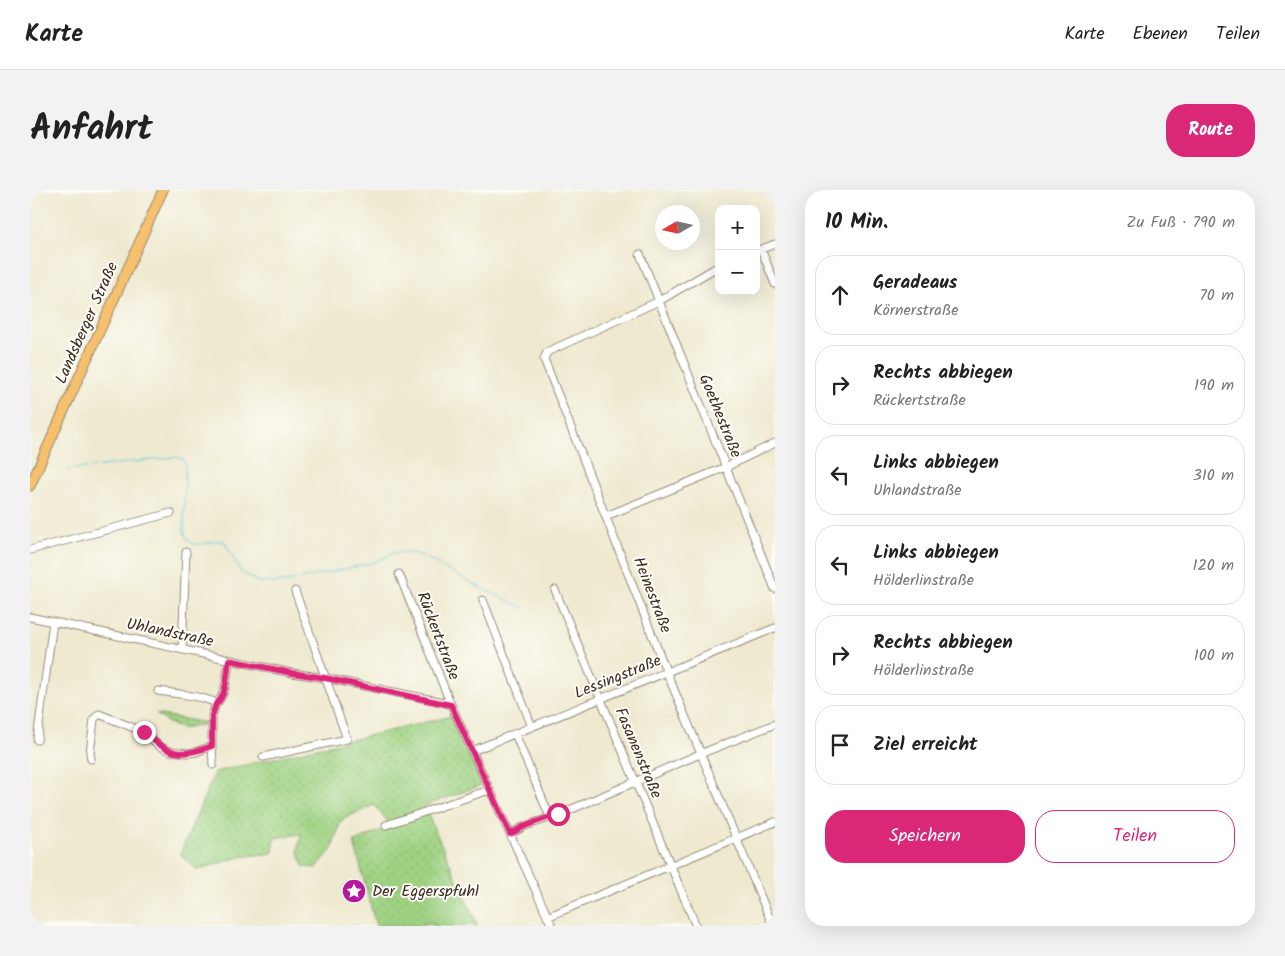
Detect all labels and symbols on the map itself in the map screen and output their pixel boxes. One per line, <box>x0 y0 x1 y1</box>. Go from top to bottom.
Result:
north arrow <box>655 205 700 250</box>
street label: Landsberger Straße <box>49 258 125 388</box>
street label: Goethestraße <box>692 370 748 462</box>
street label: Heinestraße <box>626 553 678 637</box>
street label: Rückertstraße <box>410 588 466 684</box>
street label: Uhlandstraße <box>124 612 216 654</box>
street label: Lessingstraße <box>571 648 665 706</box>
street label: Fasanenstraße <box>608 704 668 802</box>
route end <box>133 721 156 744</box>
route start <box>547 803 570 826</box>
place icon: Der Eggerspfuhl <box>341 878 367 904</box>
place label: Der Eggerspfuhl <box>372 879 479 904</box>

